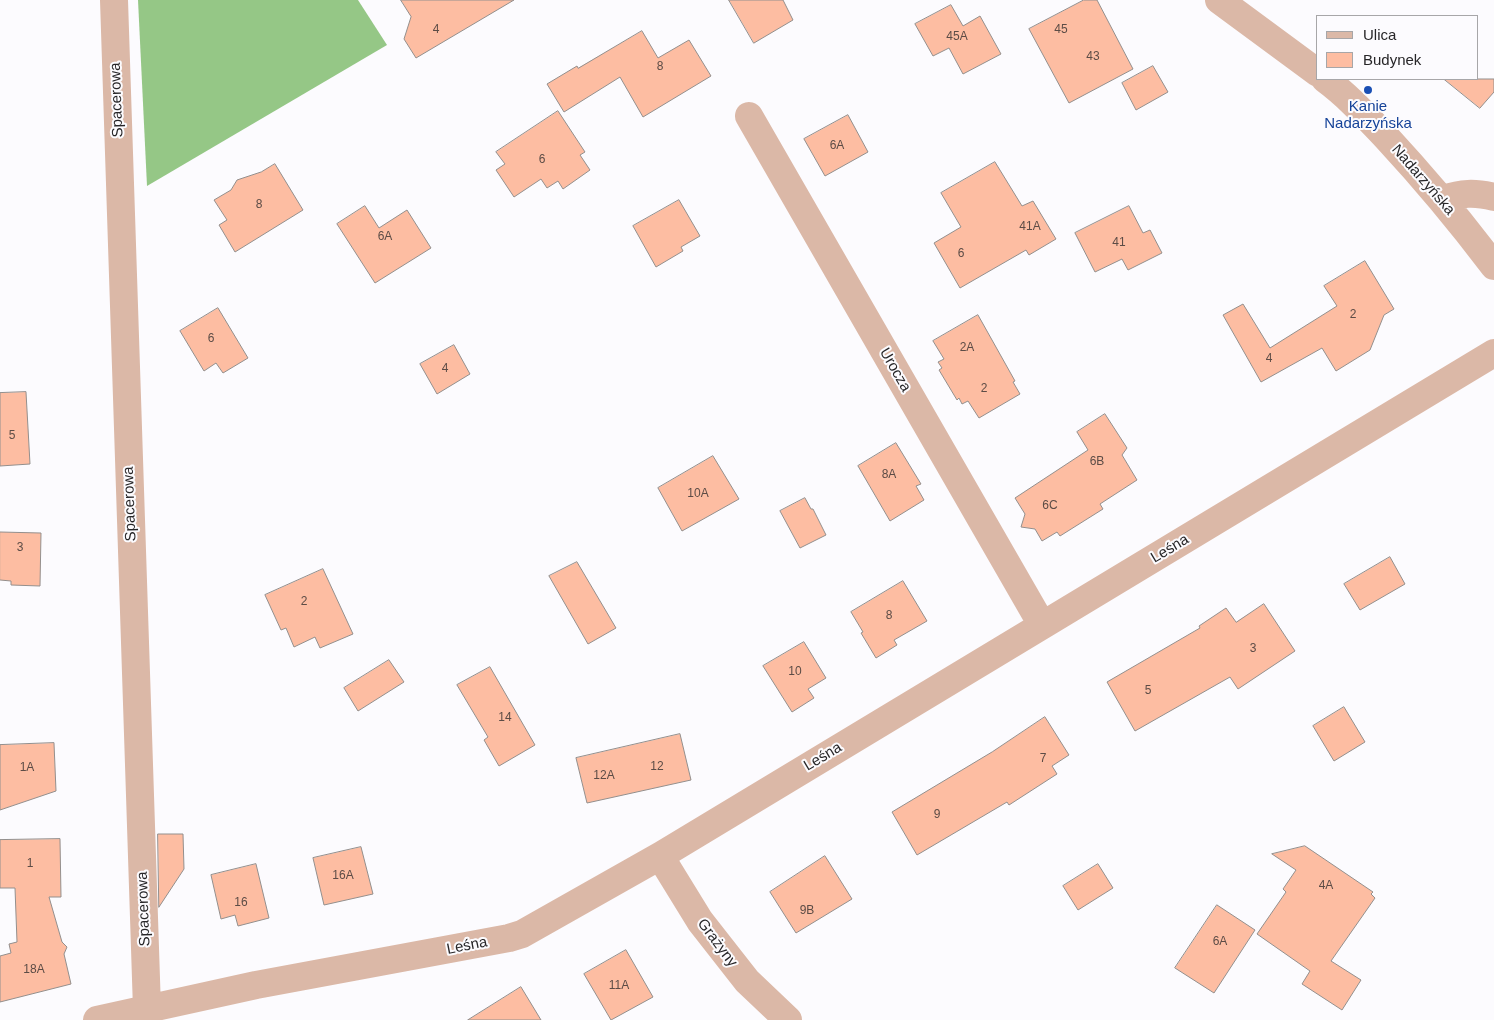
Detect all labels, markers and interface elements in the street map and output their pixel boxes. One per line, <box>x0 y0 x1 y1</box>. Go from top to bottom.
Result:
legend <box>1316 15 1479 80</box>
house number: 4 <box>433 23 439 37</box>
house number: 45 <box>1054 23 1068 37</box>
text: Ulica <box>1363 26 1396 43</box>
house number: 45A <box>946 30 968 44</box>
house number: 43 <box>1086 50 1100 64</box>
text: Budynek <box>1363 51 1421 68</box>
house number: 8 <box>657 60 663 74</box>
street label: Spacerowa <box>107 62 127 138</box>
marker: Kanie Nadarzyńska <box>1362 84 1374 96</box>
place label: Kanie Nadarzyńska <box>1324 98 1412 133</box>
house number: 6A <box>830 139 844 153</box>
street label: Nadarzyńska <box>1387 141 1459 219</box>
house number: 6 <box>539 153 545 167</box>
house number: 8 <box>256 198 262 212</box>
house number: 41A <box>1019 220 1041 234</box>
house number: 6A <box>378 230 392 244</box>
house number: 41 <box>1112 236 1126 250</box>
house number: 6 <box>958 247 964 261</box>
house number: 2 <box>1350 308 1356 322</box>
house number: 6 <box>208 332 214 346</box>
house number: 2A <box>960 341 974 355</box>
street label: Urocza <box>875 345 915 395</box>
house number: 4 <box>1266 352 1272 366</box>
house number: 4 <box>442 362 448 376</box>
house number: 2 <box>981 382 987 396</box>
house number: 5 <box>9 429 15 443</box>
house number: 6B <box>1090 455 1104 469</box>
street label: Spacerowa <box>120 466 140 542</box>
house number: 8A <box>882 468 896 482</box>
house number: 10A <box>687 487 709 501</box>
house number: 6C <box>1042 499 1058 513</box>
street label: Leśna <box>1148 531 1192 567</box>
house number: 3 <box>17 541 23 555</box>
house number: 2 <box>301 595 307 609</box>
house number: 8 <box>886 609 892 623</box>
house number: 3 <box>1250 642 1256 656</box>
house number: 10 <box>788 665 802 679</box>
house number: 5 <box>1145 684 1151 698</box>
house number: 14 <box>498 711 512 725</box>
street label: Leśna <box>801 739 845 775</box>
house number: 7 <box>1040 752 1046 766</box>
house number: 12 <box>650 760 664 774</box>
house number: 1A <box>20 761 34 775</box>
house number: 12A <box>593 769 615 783</box>
house number: 9 <box>934 808 940 822</box>
house number: 1 <box>27 857 33 871</box>
house number: 16A <box>332 869 354 883</box>
street label: Spacerowa <box>134 871 154 947</box>
house number: 4A <box>1319 879 1333 893</box>
house number: 16 <box>234 896 248 910</box>
house number: 9B <box>800 904 814 918</box>
street label: Grażyny <box>693 915 741 971</box>
street label: Leśna <box>445 933 489 959</box>
house number: 6A <box>1213 935 1227 949</box>
house number: 18A <box>23 963 45 977</box>
house number: 11A <box>609 979 629 993</box>

